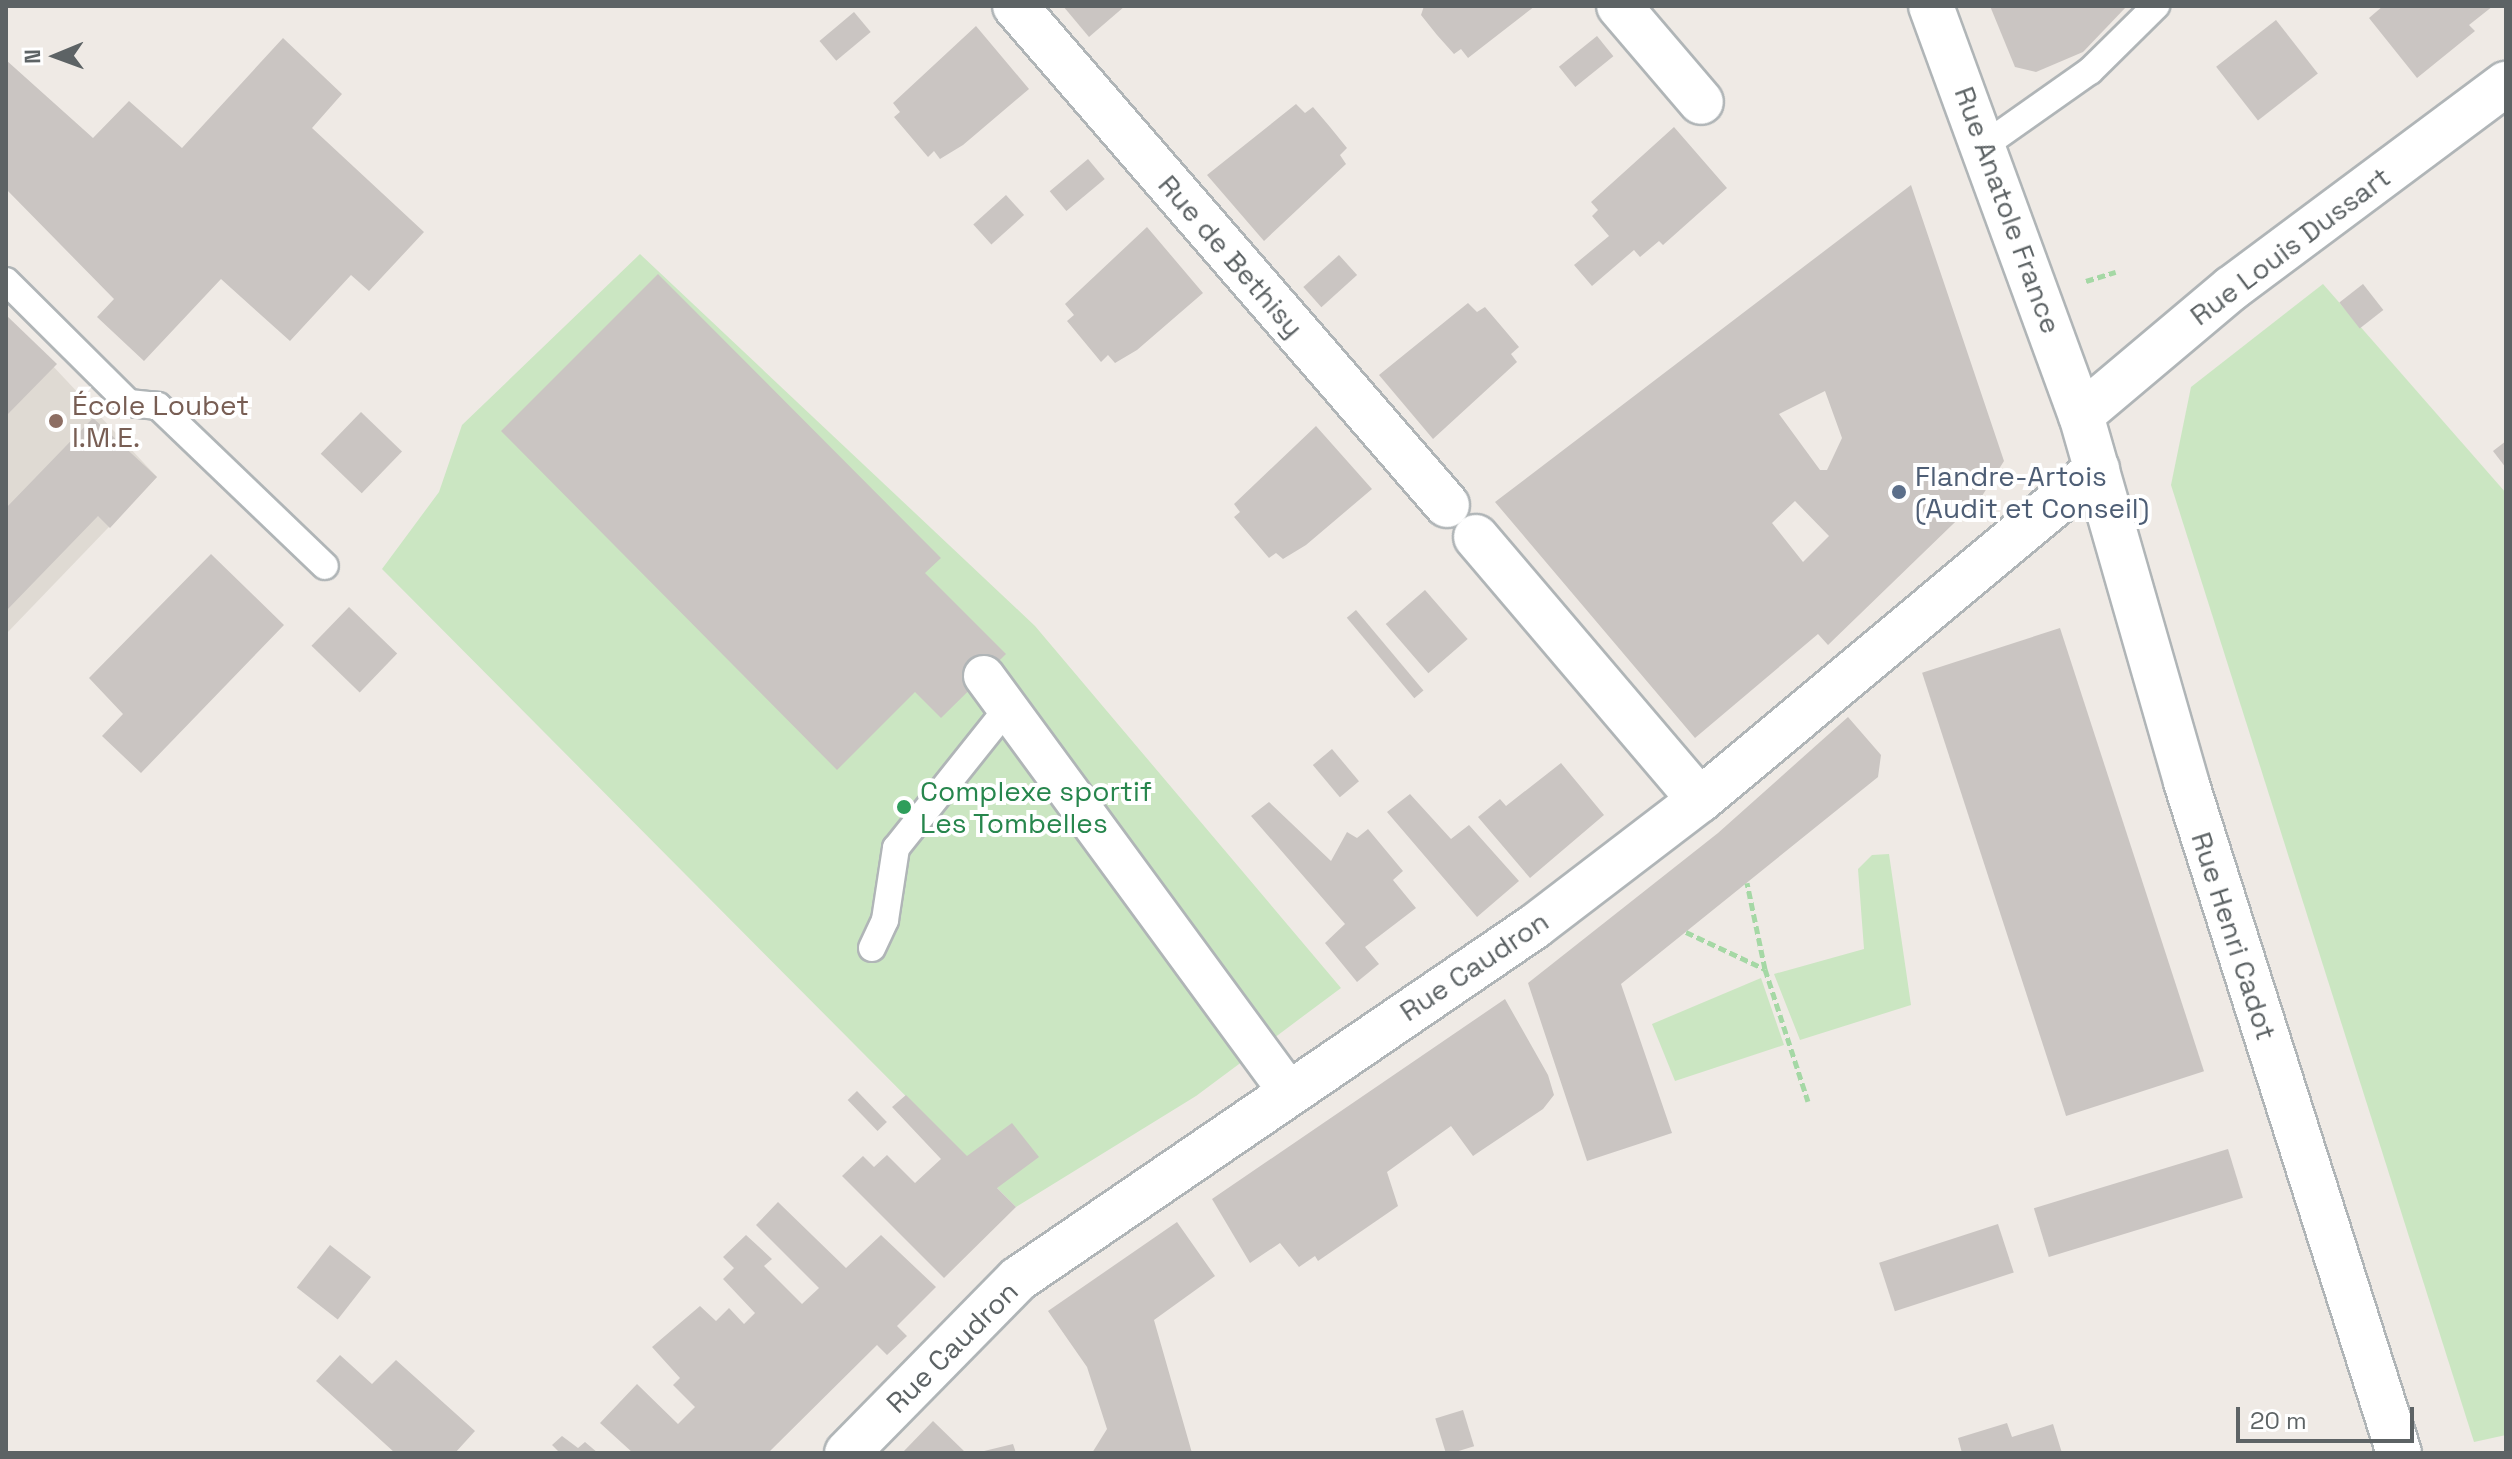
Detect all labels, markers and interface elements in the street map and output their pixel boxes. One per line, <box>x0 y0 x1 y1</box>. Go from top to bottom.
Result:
north arrow <box>16 16 96 96</box>
text: N <box>18 49 46 64</box>
street label: Rue Anatole France <box>1948 82 2068 338</box>
street label: Rue Louis Dussart <box>2183 160 2397 332</box>
street label: Rue de Bethisy <box>1151 168 1311 344</box>
place label: École Loubet I.M.E. <box>72 388 249 454</box>
marker: École Loubet I.M.E. <box>47 412 65 430</box>
place label: Flandre-Artois (Audit et Conseil) <box>1915 459 2149 525</box>
marker: Flandre-Artois (Audit et Conseil) <box>1890 483 1908 501</box>
place label: Complexe sportif Les Tombelles <box>920 774 1152 840</box>
marker: Complexe sportif Les Tombelles <box>895 798 913 816</box>
street label: Rue Henri Cadot <box>2185 828 2283 1044</box>
street label: Rue Caudron <box>1393 904 1555 1028</box>
street label: Rue Caudron <box>879 1274 1025 1420</box>
scale bar <box>2240 1391 2418 1441</box>
text: 20 m <box>2250 1405 2307 1436</box>

